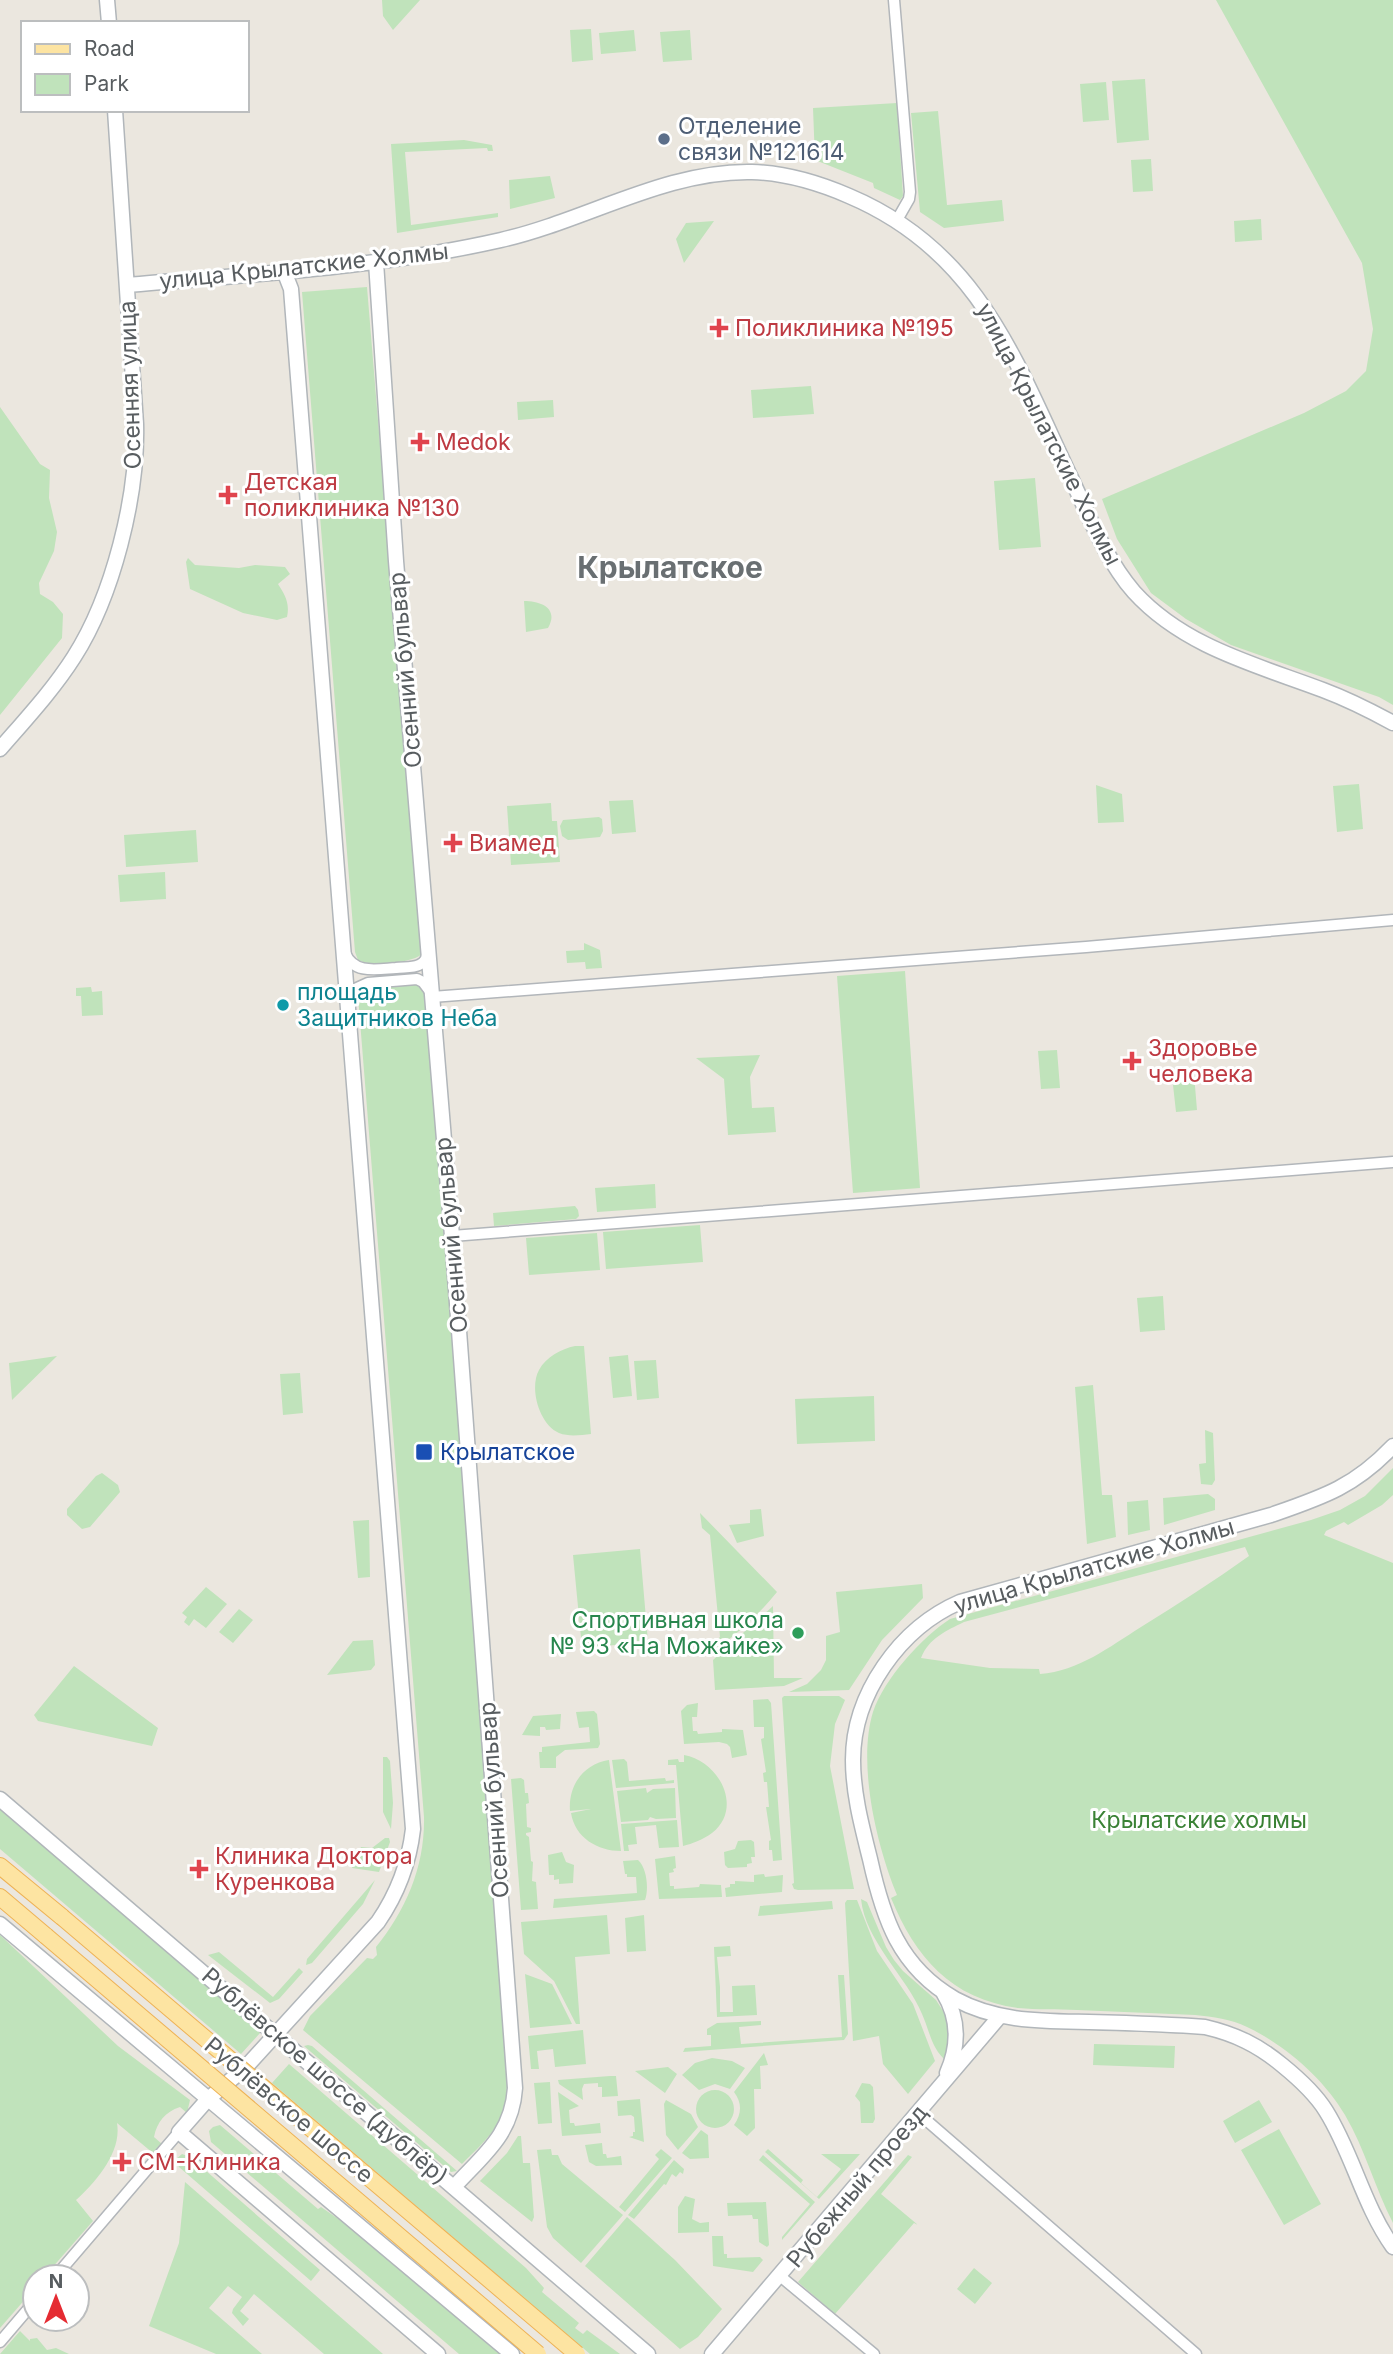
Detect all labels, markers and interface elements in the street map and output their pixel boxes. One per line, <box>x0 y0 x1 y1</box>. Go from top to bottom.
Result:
legend <box>21 21 248 112</box>
text: Road <box>84 36 135 61</box>
text: Park <box>84 71 129 96</box>
place label: Отделение связи №121614 <box>678 112 845 166</box>
marker: Отделение связи №121614 <box>656 131 672 147</box>
street label: улица Крылатские Холмы <box>158 237 450 295</box>
street label: улица Крылатские Холмы <box>971 298 1127 570</box>
street label: Осенняя улица <box>113 300 147 470</box>
place label: Поликлиника №195 <box>735 314 954 342</box>
marker: Поликлиника №195 <box>709 318 729 338</box>
place label: Medok <box>436 428 511 456</box>
marker: Medok <box>410 432 430 452</box>
place label: Детская поликлиника №130 <box>244 468 460 522</box>
marker: Детская поликлиника №130 <box>218 485 238 505</box>
district label: Крылатское <box>577 549 763 585</box>
street label: Осенний бульвар <box>382 571 428 769</box>
place label: Виамед <box>469 829 556 857</box>
marker: Виамед <box>443 833 463 853</box>
place label: площадь Защитников Неба <box>297 978 498 1032</box>
marker: площадь Защитников Неба <box>275 997 291 1013</box>
place label: Здоровье человека <box>1148 1034 1258 1088</box>
marker: Здоровье человека <box>1122 1051 1142 1071</box>
street label: Осенний бульвар <box>428 1136 474 1334</box>
place label: Крылатское <box>440 1438 575 1466</box>
marker: Крылатское <box>414 1442 434 1462</box>
street label: улица Крылатские Холмы <box>950 1512 1238 1620</box>
place label: Спортивная школа № 93 «На Можайке» <box>550 1606 784 1660</box>
marker: Спортивная школа № 93 «На Можайке» <box>790 1625 806 1641</box>
street label: Осенний бульвар <box>473 1701 515 1899</box>
park label: Крылатские холмы <box>1091 1806 1307 1834</box>
place label: Клиника Доктора Куренкова <box>215 1842 413 1896</box>
marker: Клиника Доктора Куренкова <box>189 1859 209 1879</box>
street label: Рублёвское шоссе (дублёр) <box>196 1962 454 2190</box>
street label: Рублёвское шоссе <box>199 2031 379 2189</box>
street label: Рубежный проезд <box>781 2099 933 2273</box>
place label: СМ-Клиника <box>138 2148 281 2176</box>
marker: СМ-Клиника <box>112 2152 132 2172</box>
north arrow <box>21 2263 91 2333</box>
text: N <box>49 2270 63 2293</box>

